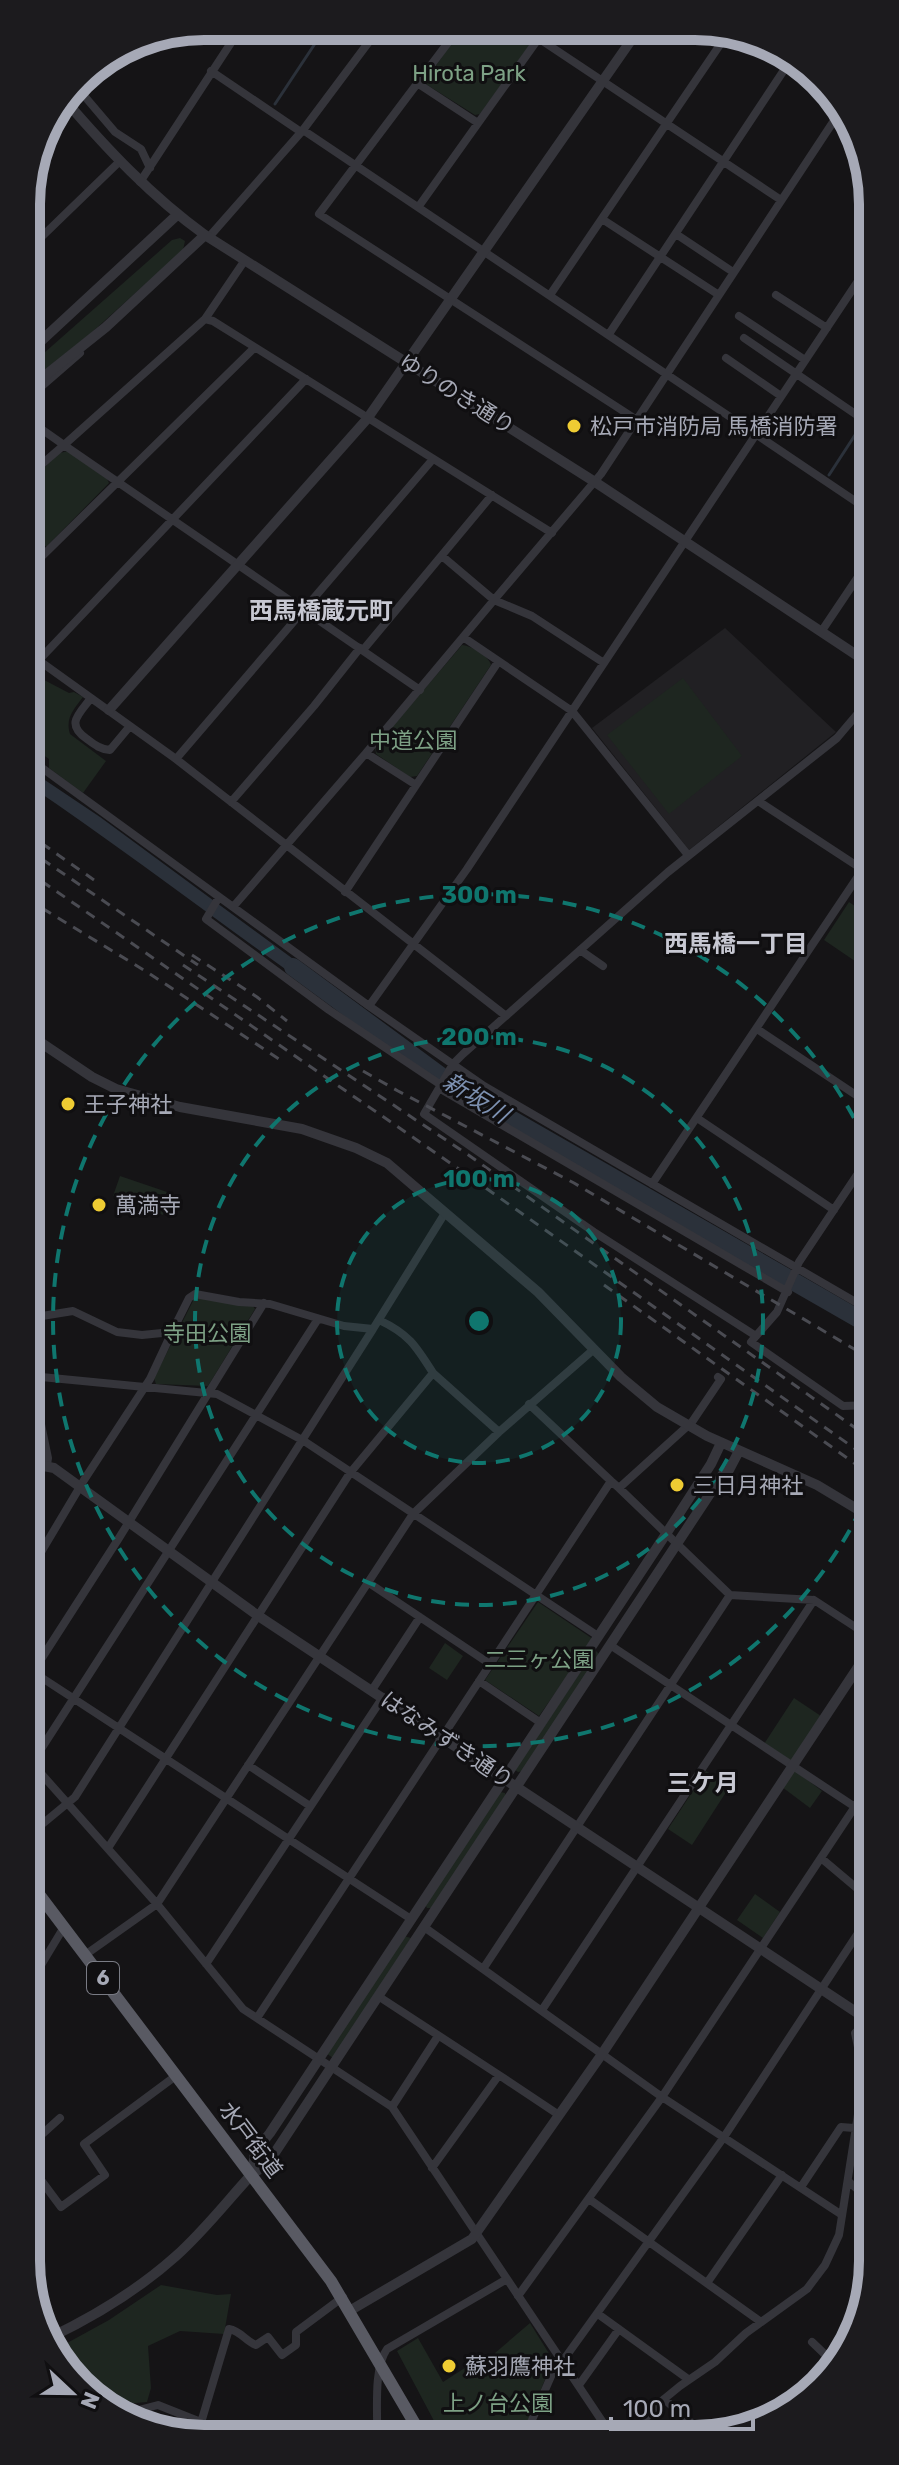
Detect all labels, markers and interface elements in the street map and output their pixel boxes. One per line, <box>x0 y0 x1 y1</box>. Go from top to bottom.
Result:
park label: Hirota Park <box>412 60 526 87</box>
street label: ゆりのき通り <box>394 348 520 440</box>
place label: 松戸市消防局 馬橋消防署 <box>590 413 837 440</box>
marker: 松戸市消防局 馬橋消防署 <box>565 417 583 435</box>
district label: 西馬橋蔵元町 <box>249 597 393 625</box>
park label: 中道公園 <box>369 727 457 754</box>
text: 300 m <box>441 881 517 909</box>
district label: 西馬橋一丁目 <box>664 930 808 958</box>
text: 200 m <box>441 1023 517 1051</box>
water label: 新坂川 <box>438 1067 516 1131</box>
place label: 王子神社 <box>84 1091 172 1118</box>
marker: 王子神社 <box>59 1095 77 1113</box>
text: 100 m <box>443 1165 515 1193</box>
place label: 萬満寺 <box>115 1192 181 1219</box>
marker: 萬満寺 <box>90 1196 108 1214</box>
centre of rings <box>465 1307 493 1335</box>
park label: 寺田公園 <box>163 1320 251 1347</box>
place label: 三日月神社 <box>693 1472 803 1499</box>
marker: 三日月神社 <box>668 1476 686 1494</box>
park label: 二三ヶ公園 <box>484 1646 594 1673</box>
street label: はなみずき通り <box>376 1686 518 1794</box>
district label: 三ケ月 <box>667 1769 739 1797</box>
road number: 6 <box>87 1962 119 1994</box>
street label: 水戸街道 <box>214 2097 288 2183</box>
north arrow <box>32 2353 112 2433</box>
place label: 蘇羽鷹神社 <box>465 2353 575 2380</box>
marker: 蘇羽鷹神社 <box>440 2357 458 2375</box>
scale bar <box>611 2381 753 2431</box>
text: N <box>75 2388 106 2413</box>
park label: 上ノ台公園 <box>443 2390 553 2417</box>
text: 100 m <box>623 2395 691 2423</box>

